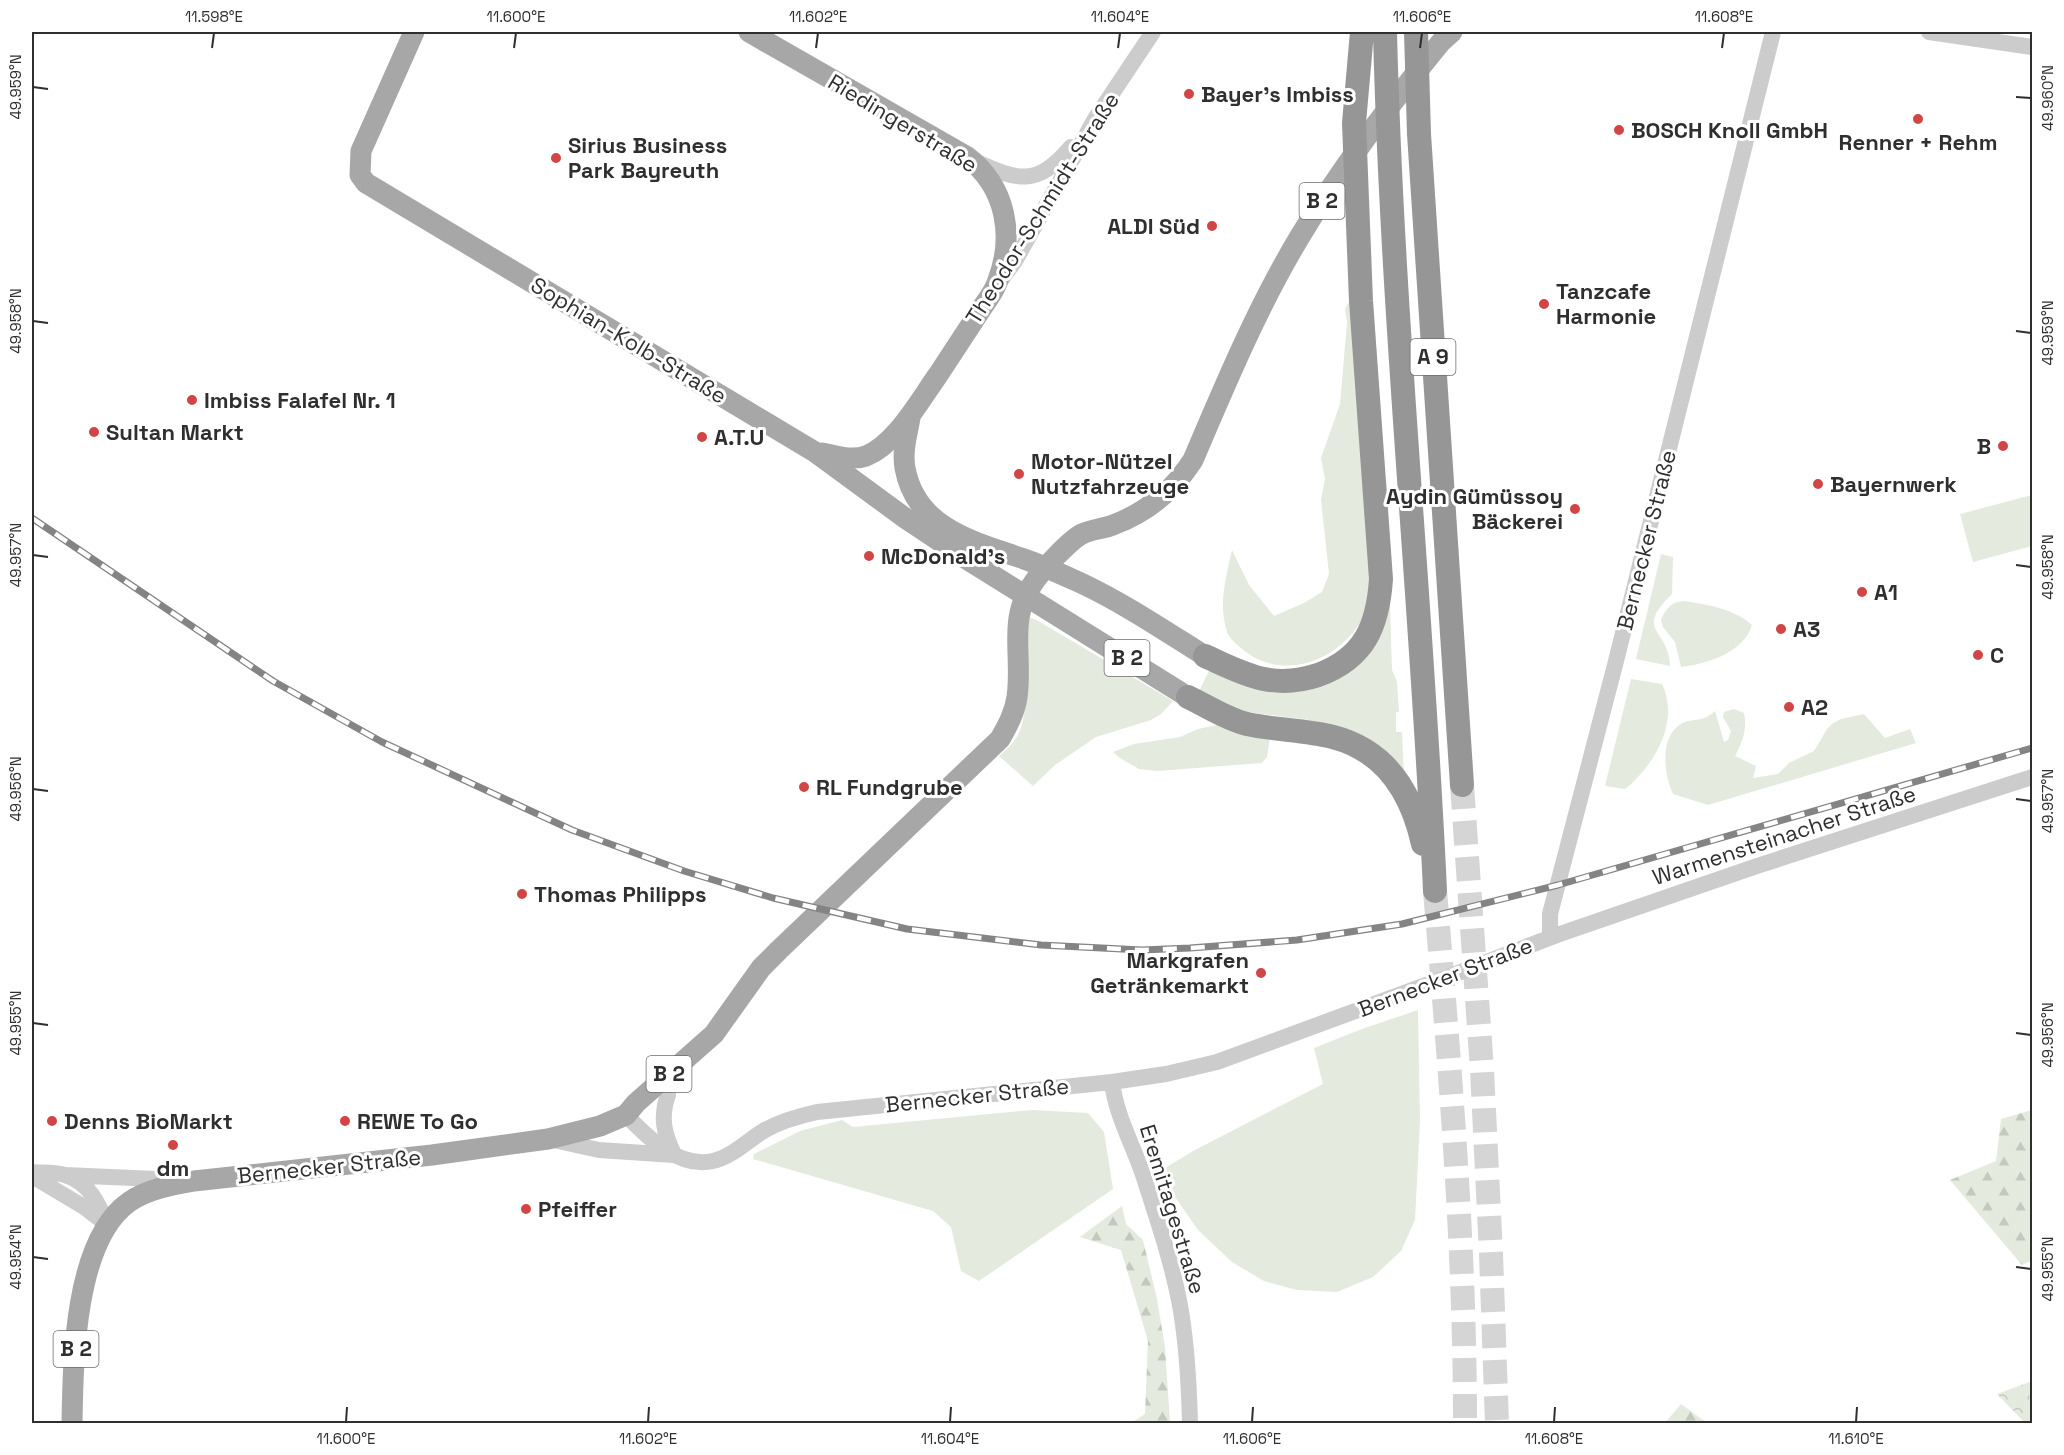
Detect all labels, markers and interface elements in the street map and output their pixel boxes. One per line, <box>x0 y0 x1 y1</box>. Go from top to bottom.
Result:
text: 11.598°E <box>185 7 243 26</box>
text: 11.600°E <box>487 7 545 26</box>
text: 11.602°E <box>789 7 847 26</box>
text: 11.604°E <box>1091 7 1149 26</box>
text: 11.606°E <box>1393 7 1451 26</box>
text: 11.608°E <box>1695 7 1753 26</box>
text: 49.959°N <box>6 54 25 120</box>
text: 49.960°N <box>2038 65 2057 131</box>
street label: Riedingerstraße <box>823 67 983 179</box>
place label: Bayer's Imbiss <box>1201 80 1354 108</box>
street label: Theodor-Schmidt-Straße <box>959 87 1125 329</box>
marker: Bayer's Imbiss <box>1182 87 1196 101</box>
marker: Renner + Rehm <box>1911 112 1925 126</box>
place label: BOSCH Knoll GmbH <box>1631 116 1828 144</box>
marker: BOSCH Knoll GmbH <box>1612 123 1626 137</box>
place label: Renner + Rehm <box>1839 128 1997 156</box>
place label: Sirius Business Park Bayreuth <box>568 131 727 184</box>
marker: Sirius Business Park Bayreuth <box>549 151 563 165</box>
road number: B 2 <box>1300 183 1344 219</box>
place label: ALDI Süd <box>1107 212 1200 240</box>
marker: ALDI Süd <box>1205 219 1219 233</box>
street label: Sophian-Kolb-Straße <box>526 270 732 410</box>
place label: Tanzcafe Harmonie <box>1556 277 1656 330</box>
text: 49.958°N <box>6 288 25 354</box>
marker: Tanzcafe Harmonie <box>1537 297 1551 311</box>
text: 49.959°N <box>2038 300 2057 366</box>
road number: A 9 <box>1410 339 1456 375</box>
place label: Imbiss Falafel Nr. 1 <box>204 386 396 414</box>
marker: Imbiss Falafel Nr. 1 <box>185 393 199 407</box>
place label: Sultan Markt <box>106 418 244 446</box>
place label: A.T.U <box>714 423 764 451</box>
marker: Sultan Markt <box>87 425 101 439</box>
marker: A.T.U <box>695 430 709 444</box>
place label: B <box>1976 432 1991 460</box>
marker: B <box>1996 439 2010 453</box>
place label: Motor-Nützel Nutzfahrzeuge <box>1031 447 1189 500</box>
street label: Bernecker Straße <box>1610 447 1682 633</box>
marker: Motor-Nützel Nutzfahrzeuge <box>1012 467 1026 481</box>
place label: Bayernwerk <box>1830 470 1957 498</box>
marker: Bayernwerk <box>1811 477 1825 491</box>
place label: Aydin Gümüssoy Bäckerei <box>1386 482 1563 535</box>
marker: Aydin Gümüssoy Bäckerei <box>1568 502 1582 516</box>
text: 49.957°N <box>6 523 25 587</box>
text: 49.958°N <box>2038 534 2057 600</box>
place label: McDonald's <box>881 542 1005 570</box>
marker: McDonald's <box>862 549 876 563</box>
place label: A1 <box>1874 578 1898 606</box>
marker: A1 <box>1855 585 1869 599</box>
place label: A3 <box>1793 615 1820 643</box>
marker: A3 <box>1774 622 1788 636</box>
road number: B 2 <box>1104 640 1150 676</box>
place label: C <box>1990 641 2004 669</box>
marker: C <box>1971 648 1985 662</box>
place label: A2 <box>1801 693 1828 721</box>
marker: A2 <box>1782 700 1796 714</box>
text: 49.956°N <box>6 756 25 822</box>
text: 49.957°N <box>2038 769 2057 833</box>
place label: RL Fundgrube <box>816 773 963 801</box>
street label: Warmensteinacher Straße <box>1649 779 1919 891</box>
marker: RL Fundgrube <box>797 780 811 794</box>
place label: Thomas Philipps <box>534 880 706 908</box>
marker: Thomas Philipps <box>515 887 529 901</box>
street label: Bernecker Straße <box>1354 931 1536 1023</box>
place label: Markgrafen Getränkemarkt <box>1090 946 1249 999</box>
marker: Markgrafen Getränkemarkt <box>1254 966 1268 980</box>
text: 49.955°N <box>6 990 25 1056</box>
text: 49.956°N <box>2038 1002 2057 1068</box>
road number: B 2 <box>646 1056 692 1092</box>
street label: Bernecker Straße <box>884 1071 1070 1119</box>
place label: Denns BioMarkt <box>64 1107 233 1135</box>
place label: REWE To Go <box>357 1107 478 1135</box>
marker: Denns BioMarkt <box>45 1114 59 1128</box>
marker: REWE To Go <box>338 1114 352 1128</box>
street label: Eremitagestraße <box>1134 1121 1212 1297</box>
marker: dm <box>166 1138 180 1152</box>
street label: Bernecker Straße <box>236 1142 422 1190</box>
place label: dm <box>157 1154 189 1182</box>
place label: Pfeiffer <box>538 1195 617 1223</box>
marker: Pfeiffer <box>519 1202 533 1216</box>
text: 49.954°N <box>6 1224 25 1290</box>
text: 49.955°N <box>2038 1236 2057 1302</box>
road number: B 2 <box>54 1331 98 1367</box>
text: 11.600°E <box>317 1429 375 1448</box>
text: 11.602°E <box>619 1429 677 1448</box>
text: 11.604°E <box>921 1429 979 1448</box>
text: 11.606°E <box>1223 1429 1281 1448</box>
text: 11.608°E <box>1525 1429 1583 1448</box>
text: 11.610°E <box>1828 1429 1884 1448</box>

